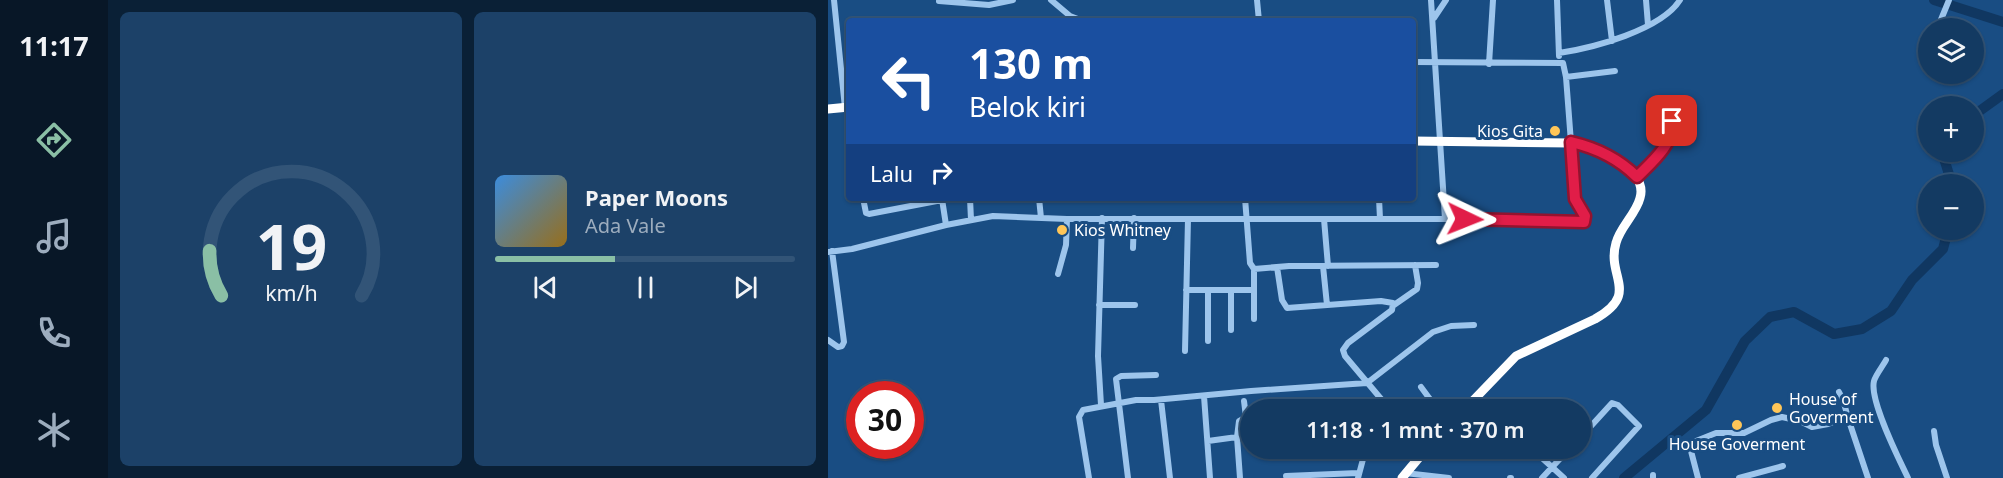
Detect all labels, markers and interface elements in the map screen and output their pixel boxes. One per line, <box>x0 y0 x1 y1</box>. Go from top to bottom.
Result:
map controls <box>1918 18 1984 240</box>
button: layers <box>1918 18 1984 84</box>
text: 11:17 <box>19 27 89 64</box>
text: 130 m <box>969 34 1093 91</box>
icon: left <box>870 42 948 120</box>
text: Belok kiri <box>969 88 1086 125</box>
pin <box>1646 95 1697 146</box>
button: + <box>1918 96 1984 162</box>
icon: arrive <box>1655 104 1688 137</box>
icon: directions <box>33 119 75 161</box>
place label: Kios Gita <box>1477 120 1543 142</box>
marker: Kios Gita <box>1548 124 1562 138</box>
icon: right <box>925 156 958 189</box>
text: Lalu <box>870 158 913 188</box>
button: − <box>1918 174 1984 240</box>
text: Paper Moons <box>585 182 728 212</box>
position arrow <box>1433 187 1497 251</box>
text: 19 <box>255 203 327 288</box>
text: Ada Vale <box>585 212 666 239</box>
icon: music <box>33 215 75 257</box>
place label: Kios Whitney <box>1074 219 1172 241</box>
marker: Kios Whitney <box>1055 223 1069 237</box>
icon: previous <box>529 271 562 304</box>
icon: pause <box>629 271 662 304</box>
icon: next <box>729 271 762 304</box>
text: km/h <box>265 278 317 307</box>
icon: phone <box>33 312 75 354</box>
speed limit sign: 30 <box>846 381 924 459</box>
place label: House of Goverment <box>1789 388 1874 428</box>
marker: House of Goverment <box>1770 401 1784 415</box>
icon: climate <box>33 409 75 451</box>
text: 11:18 · 1 mnt · 370 m <box>1306 414 1525 444</box>
marker: House Goverment <box>1730 418 1744 432</box>
place label: House Goverment <box>1669 433 1806 455</box>

